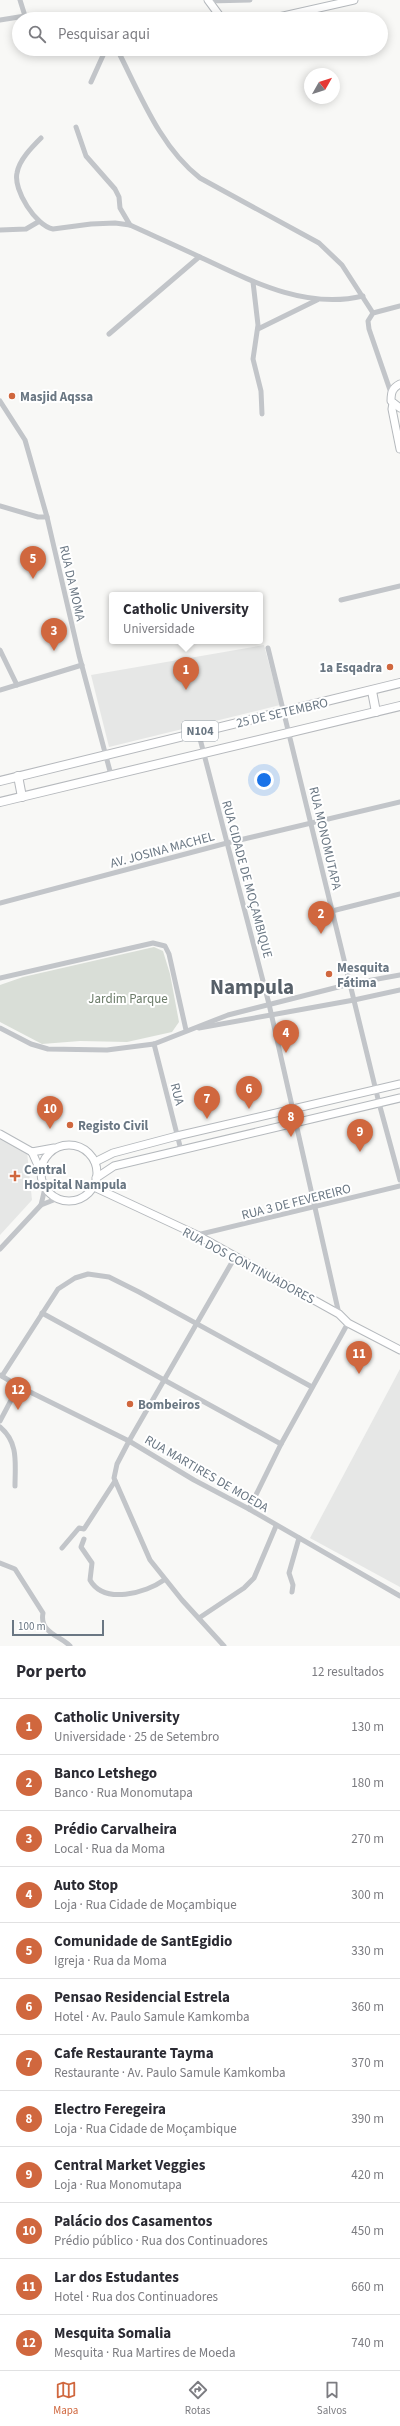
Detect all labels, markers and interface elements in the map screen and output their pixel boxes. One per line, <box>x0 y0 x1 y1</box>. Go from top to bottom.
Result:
search box <box>12 12 388 56</box>
icon: search <box>26 23 48 45</box>
text: Pesquisar aqui <box>58 24 150 45</box>
north arrow <box>304 68 340 104</box>
place label: Masjid Aqssa <box>20 388 93 406</box>
marker: Masjid Aqssa <box>7 391 17 401</box>
street label: RUA DA MOMA <box>55 544 90 624</box>
pin: 5 <box>20 546 46 579</box>
popup <box>109 592 263 644</box>
text: Catholic University <box>123 599 249 620</box>
pin: 3 <box>41 618 67 651</box>
text: Universidade <box>123 620 195 638</box>
pin: 1 <box>173 657 199 690</box>
place label: 1a Esqadra <box>319 659 382 677</box>
marker: 1a Esqadra <box>385 662 395 672</box>
street label: 25 DE SETEMBRO <box>235 694 330 732</box>
road number: N104 <box>182 721 218 741</box>
your location <box>254 770 274 790</box>
street label: RUA MONOMUTAPA <box>304 785 346 893</box>
street label: RUA CIDADE DE MOÇAMBIQUE <box>217 798 277 960</box>
street label: AV. JOSINA MACHEL <box>108 827 216 873</box>
pin: 2 <box>308 901 334 934</box>
place label: Mesquita Fátima <box>337 959 390 992</box>
marker: Mesquita Fátima <box>324 969 334 979</box>
district label: Nampula <box>210 972 294 1002</box>
park label: Jardim Parque <box>88 990 168 1008</box>
pin: 4 <box>273 1020 299 1053</box>
pin: 6 <box>236 1076 262 1109</box>
street label: RUA <box>166 1081 189 1108</box>
pin: 7 <box>194 1086 220 1119</box>
pin: 10 <box>37 1096 63 1129</box>
pin: 8 <box>278 1104 304 1137</box>
place label: Registo Civil <box>78 1117 149 1135</box>
pin: 9 <box>347 1119 373 1152</box>
marker: Registo Civil <box>65 1120 75 1130</box>
place label: Central Hospital Nampula <box>24 1161 127 1194</box>
marker: Central Hospital Nampula <box>9 1170 21 1182</box>
street label: RUA 3 DE FEVEREIRO <box>240 1180 353 1224</box>
street label: RUA DOS CONTINUADORES <box>179 1223 318 1308</box>
pin: 11 <box>346 1341 372 1374</box>
pin: 12 <box>5 1377 31 1410</box>
place label: Bombeiros <box>138 1396 200 1414</box>
marker: Bombeiros <box>125 1399 135 1409</box>
street label: RUA MARTIRES DE MOEDA <box>141 1431 273 1517</box>
scale bar <box>12 1618 104 1637</box>
text: 100 m <box>18 1619 46 1634</box>
text: Por perto <box>16 1660 86 1684</box>
text: 12 resultados <box>311 1663 384 1681</box>
text: Catholic University <box>54 1707 180 1728</box>
text: 1 <box>26 1718 32 1736</box>
text: 130 m <box>351 1718 384 1736</box>
text: Universidade · 25 de Setembro <box>54 1728 219 1746</box>
text: Banco Letshego <box>54 1763 157 1784</box>
text: 2 <box>26 1774 32 1792</box>
text: 180 m <box>351 1774 384 1792</box>
text: Banco · Rua Monomutapa <box>54 1784 193 1802</box>
text: Prédio Carvalheira <box>54 1819 177 1840</box>
text: 3 <box>26 1830 32 1848</box>
text: 270 m <box>351 1830 384 1848</box>
text: Local · Rua da Moma <box>54 1840 165 1858</box>
text: Auto Stop <box>54 1875 118 1896</box>
text: 4 <box>26 1886 32 1904</box>
text: 300 m <box>351 1886 384 1904</box>
text: Loja · Rua Cidade de Moçambique <box>54 1896 237 1914</box>
text: Comunidade de SantEgidio <box>54 1931 232 1952</box>
text: 5 <box>26 1942 32 1960</box>
text: 330 m <box>351 1942 384 1960</box>
text: Igreja · Rua da Moma <box>54 1952 167 1970</box>
text: Pensao Residencial Estrela <box>54 1987 230 2008</box>
text: 6 <box>26 1998 32 2016</box>
text: 360 m <box>351 1998 384 2016</box>
text: Hotel · Av. Paulo Samule Kamkomba <box>54 2008 250 2026</box>
text: Cafe Restaurante Tayma <box>54 2043 214 2064</box>
text: 7 <box>26 2054 32 2072</box>
text: 370 m <box>351 2054 384 2072</box>
text: Restaurante · Av. Paulo Samule Kamkomba <box>54 2064 286 2082</box>
text: Electro Feregeira <box>54 2099 166 2120</box>
text: 8 <box>26 2110 32 2128</box>
text: 390 m <box>351 2110 384 2128</box>
text: Loja · Rua Cidade de Moçambique <box>54 2120 237 2138</box>
text: Central Market Veggies <box>54 2155 205 2176</box>
text: 9 <box>26 2166 32 2184</box>
text: 420 m <box>351 2166 384 2184</box>
text: Loja · Rua Monomutapa <box>54 2176 182 2194</box>
text: Palácio dos Casamentos <box>54 2211 212 2232</box>
text: 10 <box>22 2222 36 2240</box>
text: 450 m <box>351 2222 384 2240</box>
text: Prédio público · Rua dos Continuadores <box>54 2232 268 2250</box>
text: Lar dos Estudantes <box>54 2267 179 2288</box>
text: 11 <box>22 2278 36 2296</box>
text: 660 m <box>351 2278 384 2296</box>
text: Hotel · Rua dos Continuadores <box>54 2288 218 2306</box>
text: Mesquita Somalia <box>54 2323 171 2344</box>
text: 12 <box>22 2334 36 2352</box>
text: 740 m <box>351 2334 384 2352</box>
text: Mesquita · Rua Martires de Moeda <box>54 2344 236 2362</box>
tab: Mapa <box>53 2379 78 2418</box>
tab: Rotas <box>185 2379 210 2418</box>
tab: Salvos <box>317 2379 347 2418</box>

